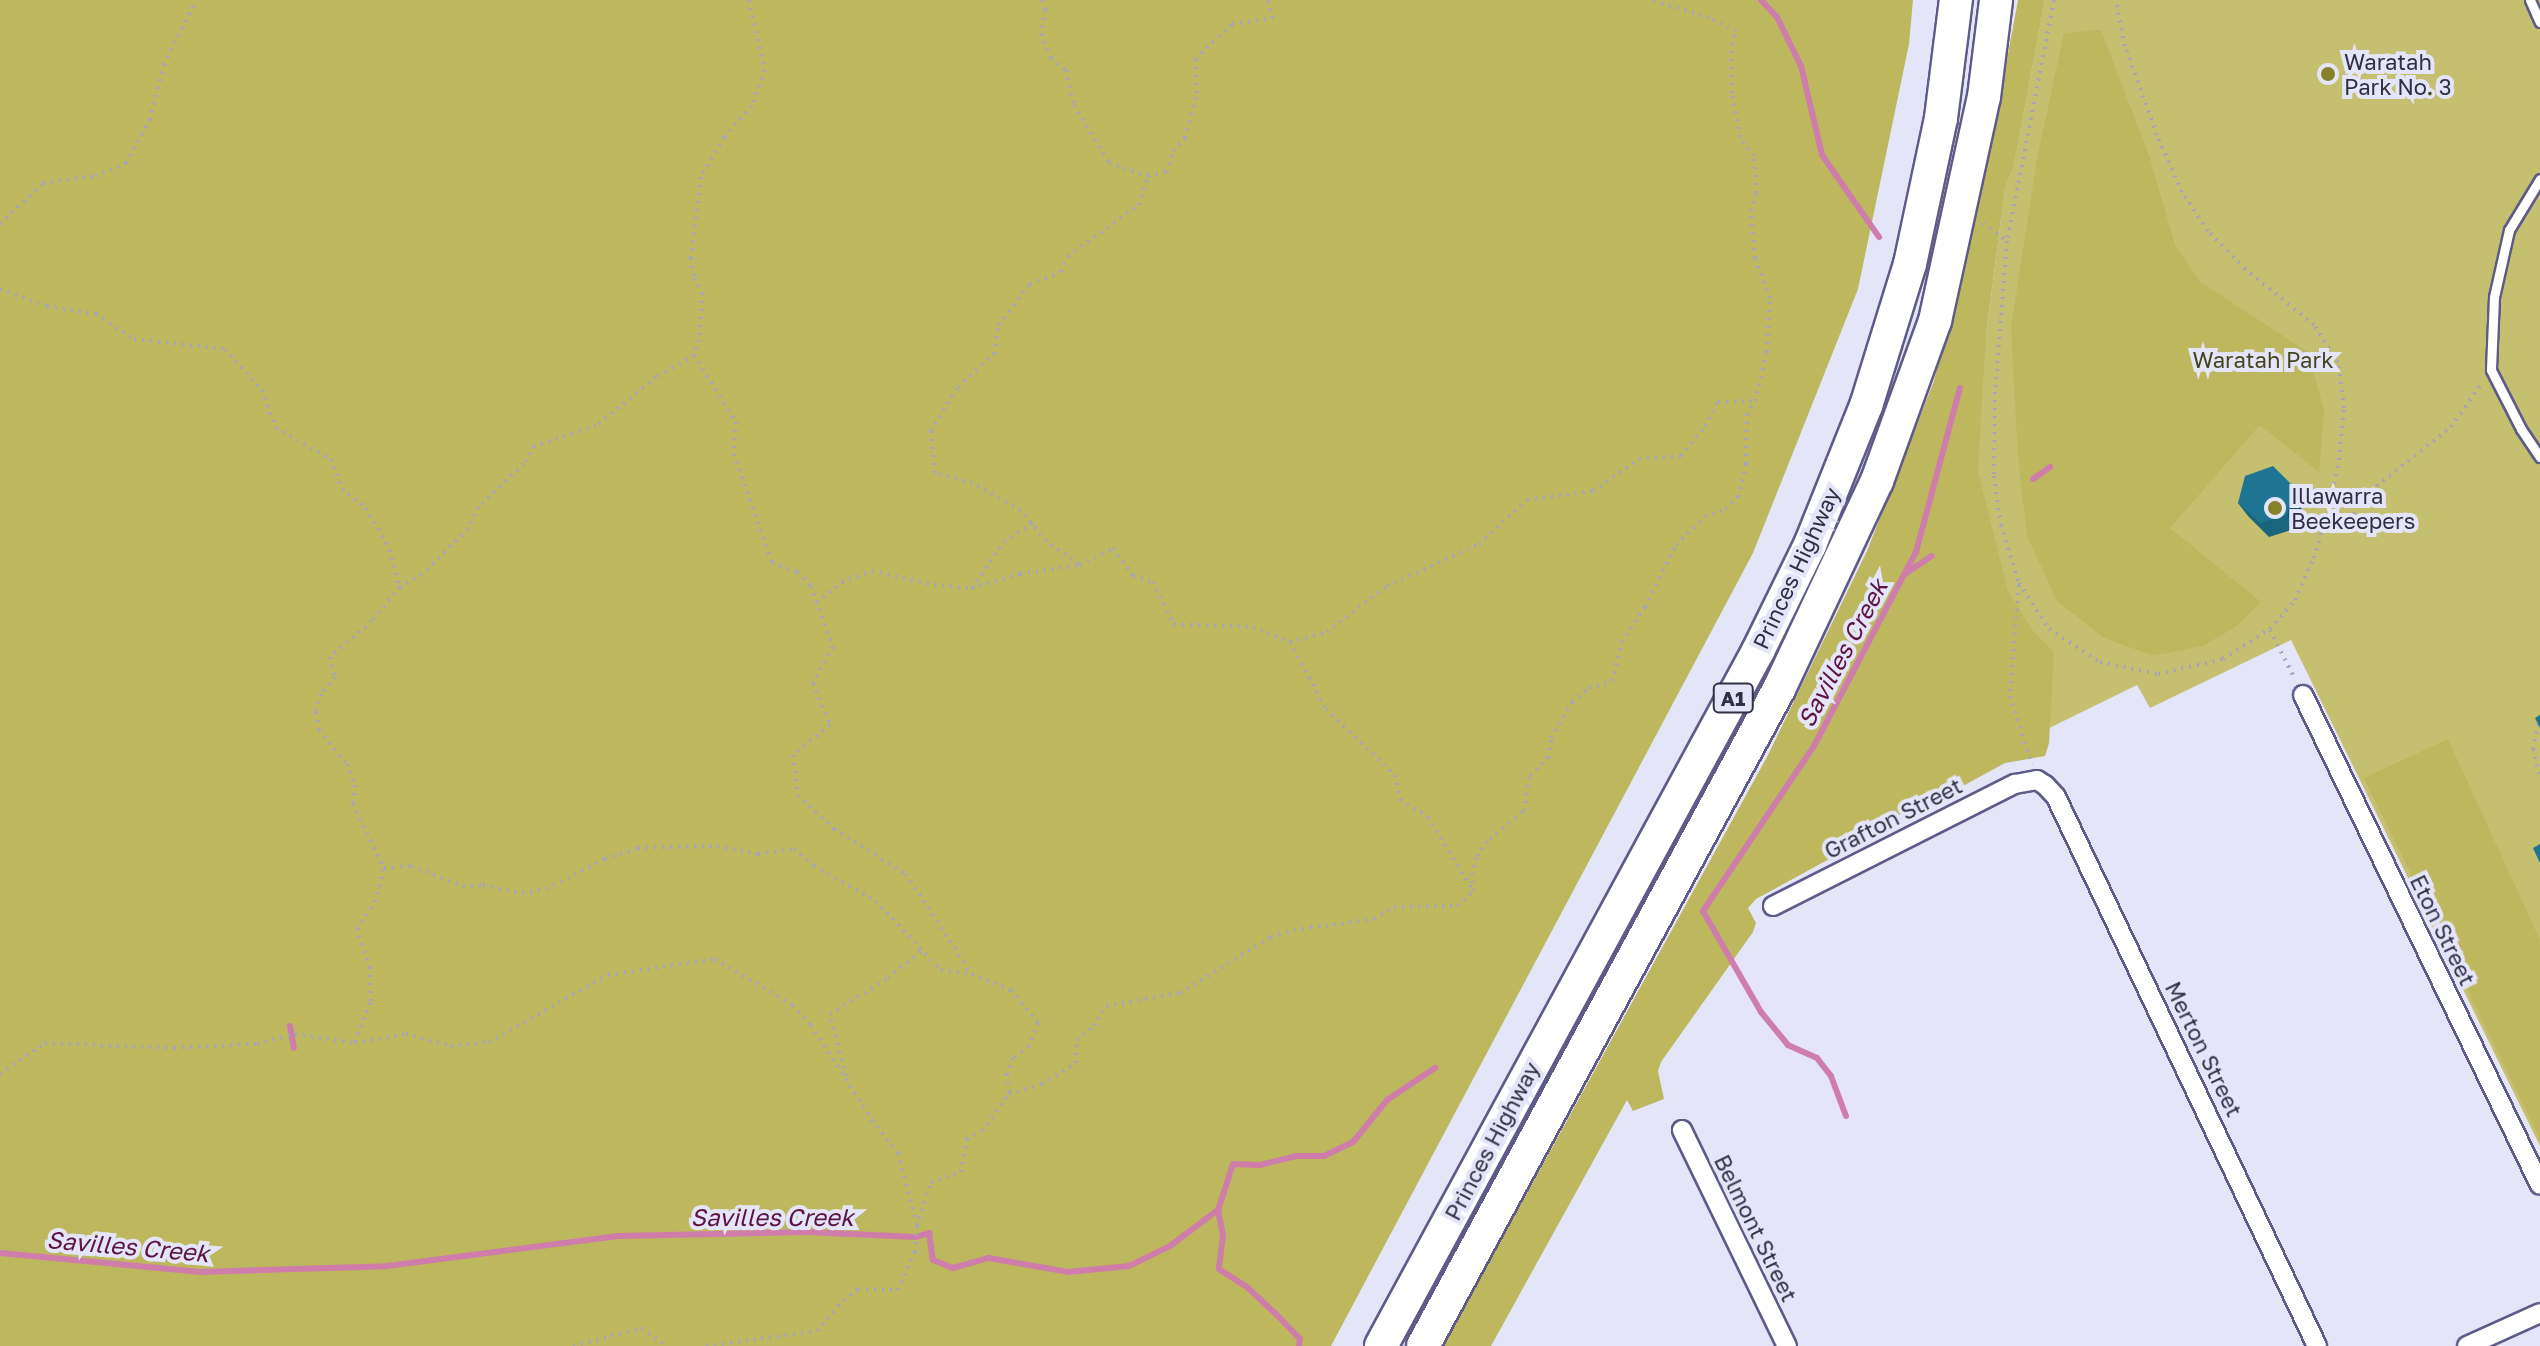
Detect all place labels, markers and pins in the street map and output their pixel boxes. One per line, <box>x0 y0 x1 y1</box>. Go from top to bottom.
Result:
place label: Waratah Park No. 3 <box>2344 48 2452 100</box>
marker: Waratah Park No. 3 <box>2319 65 2337 83</box>
place label: Illawarra Beekeepers <box>2291 482 2415 534</box>
marker: Illawarra Beekeepers <box>2266 499 2284 517</box>

